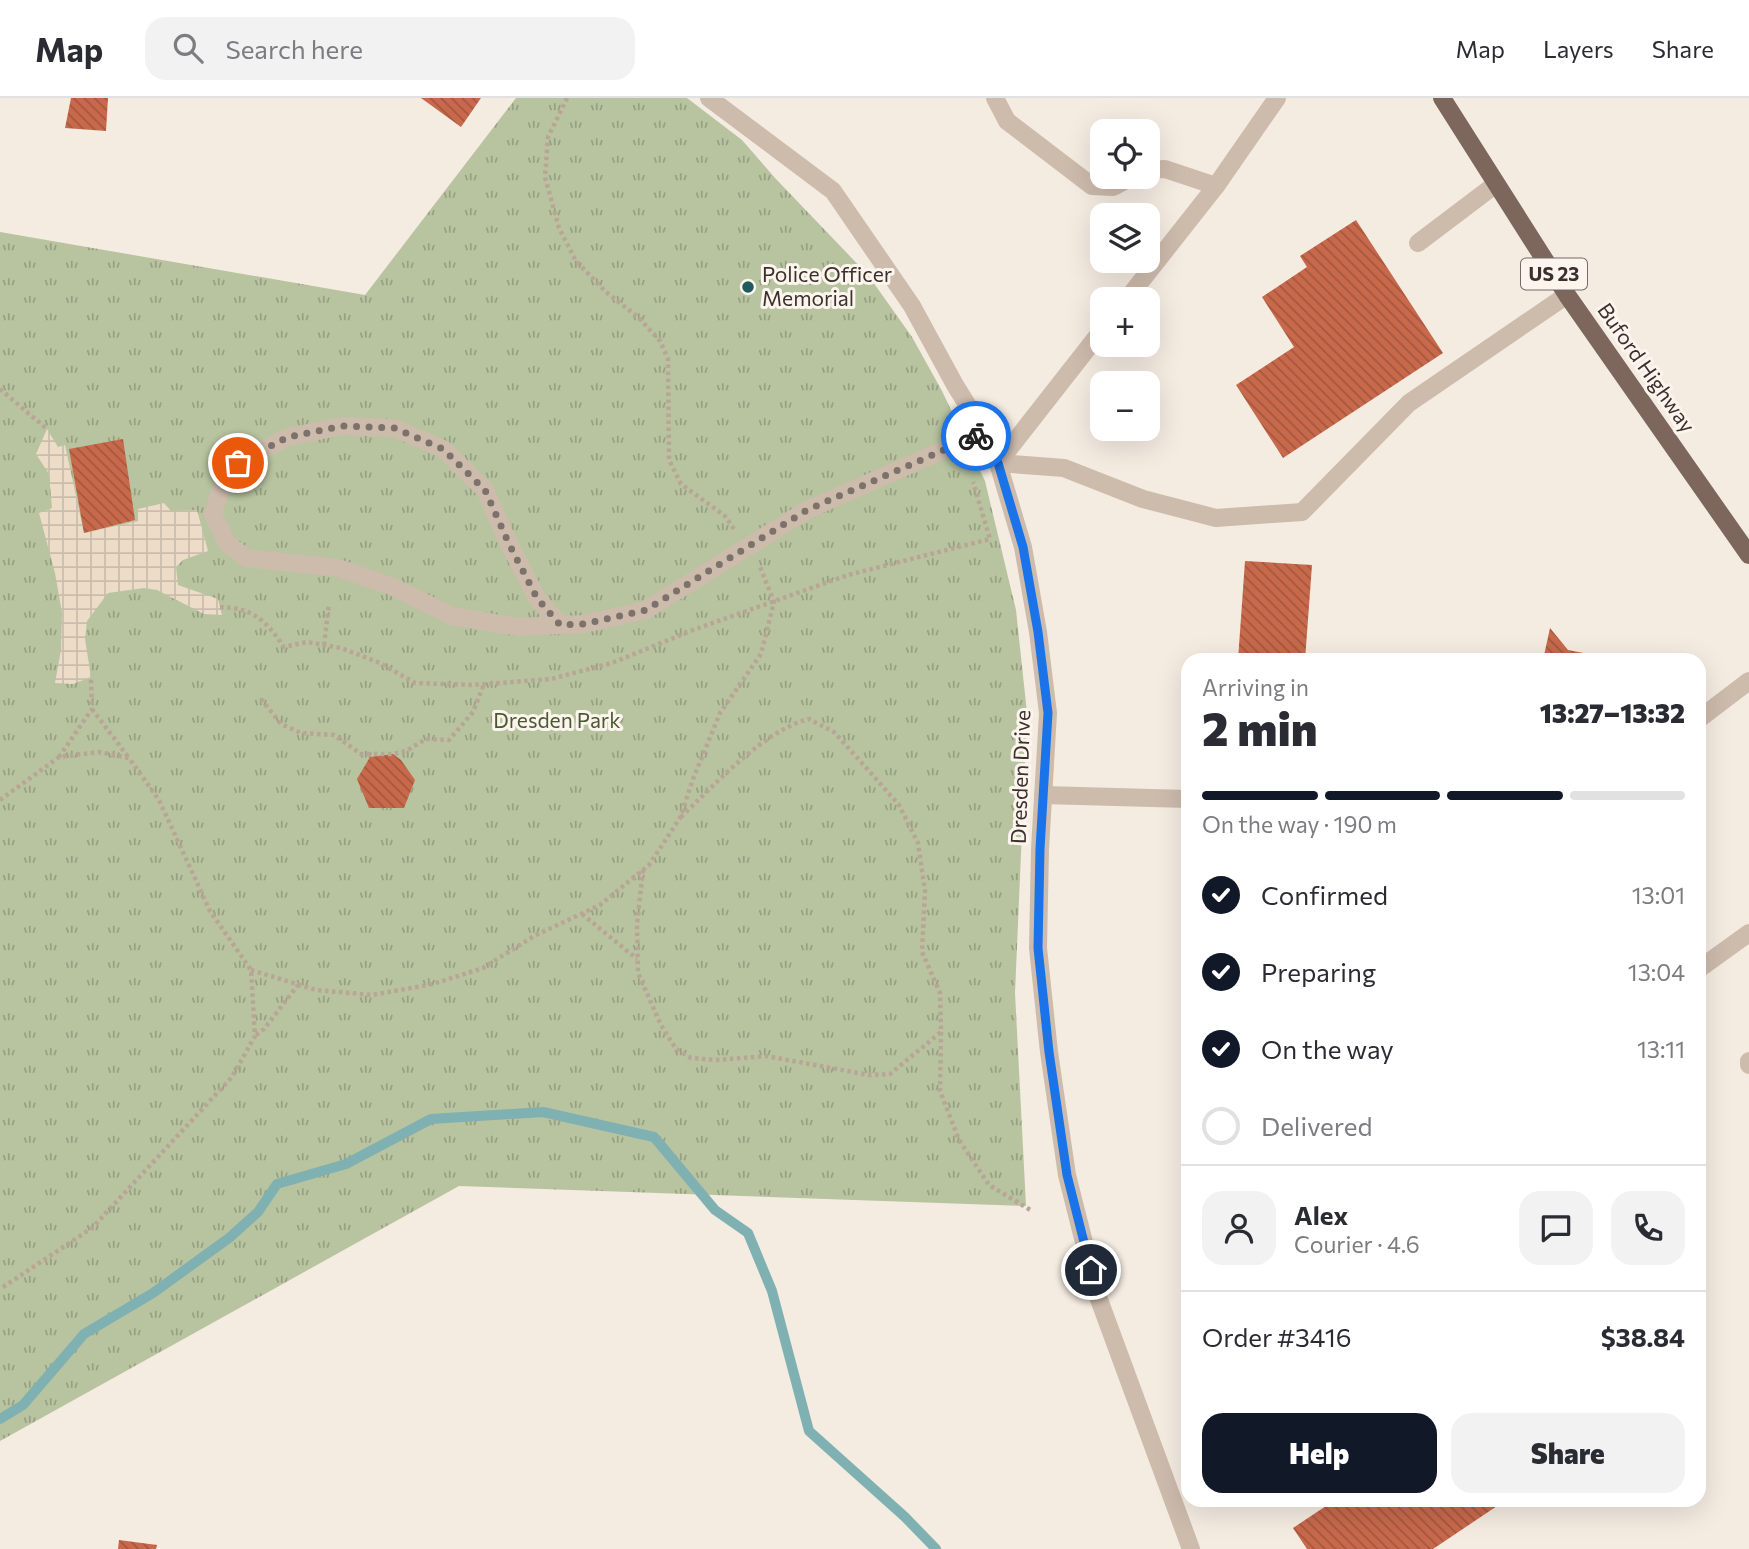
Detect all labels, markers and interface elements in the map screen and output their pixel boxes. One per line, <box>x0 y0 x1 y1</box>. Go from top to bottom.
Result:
search box <box>145 17 635 80</box>
text: Map <box>35 28 103 69</box>
icon: search <box>169 29 207 67</box>
text: Search here <box>225 33 363 64</box>
text: Map <box>1456 34 1505 63</box>
text: Layers <box>1543 34 1614 63</box>
text: Share <box>1652 34 1714 63</box>
map controls <box>1090 119 1160 441</box>
button: locate <box>1090 119 1160 189</box>
button: layers <box>1090 203 1160 273</box>
road number: US 23 <box>1521 258 1587 290</box>
place label: Police Officer Memorial <box>762 261 892 310</box>
marker: Police Officer Memorial <box>740 279 756 295</box>
button: + <box>1090 287 1160 357</box>
street label: Buford Highway <box>1593 298 1701 437</box>
button: − <box>1090 371 1160 441</box>
courier <box>941 401 1011 471</box>
icon: bike <box>957 417 995 455</box>
pin <box>208 433 268 493</box>
icon: bag <box>219 444 257 482</box>
text: Arriving in <box>1202 673 1309 701</box>
text: 13:27–13:32 <box>1540 697 1685 728</box>
text: 2 min <box>1202 699 1318 755</box>
park label: Dresden Park <box>493 707 621 732</box>
street label: Dresden Drive <box>1005 709 1034 844</box>
text: On the way · 190 m <box>1202 810 1397 838</box>
icon: check <box>1202 876 1240 914</box>
text: Confirmed <box>1261 879 1388 910</box>
text: 13:01 <box>1632 881 1685 909</box>
icon: check <box>1202 953 1240 991</box>
text: Preparing <box>1261 956 1376 987</box>
text: 13:04 <box>1628 958 1685 986</box>
icon: check <box>1202 1030 1240 1068</box>
text: On the way <box>1261 1033 1394 1064</box>
text: 13:11 <box>1637 1035 1685 1063</box>
text: Delivered <box>1261 1110 1372 1141</box>
button: person <box>1202 1191 1276 1265</box>
button: chat <box>1519 1191 1593 1265</box>
button: phone <box>1611 1191 1685 1265</box>
text: Alex <box>1294 1199 1348 1230</box>
text: Courier · 4.6 <box>1294 1230 1420 1258</box>
pin <box>1061 1240 1121 1300</box>
icon: home <box>1072 1251 1110 1289</box>
text: Order #3416 <box>1202 1321 1352 1352</box>
text: $38.84 <box>1601 1321 1685 1352</box>
button: Help <box>1202 1413 1437 1493</box>
button: Share <box>1451 1413 1685 1493</box>

